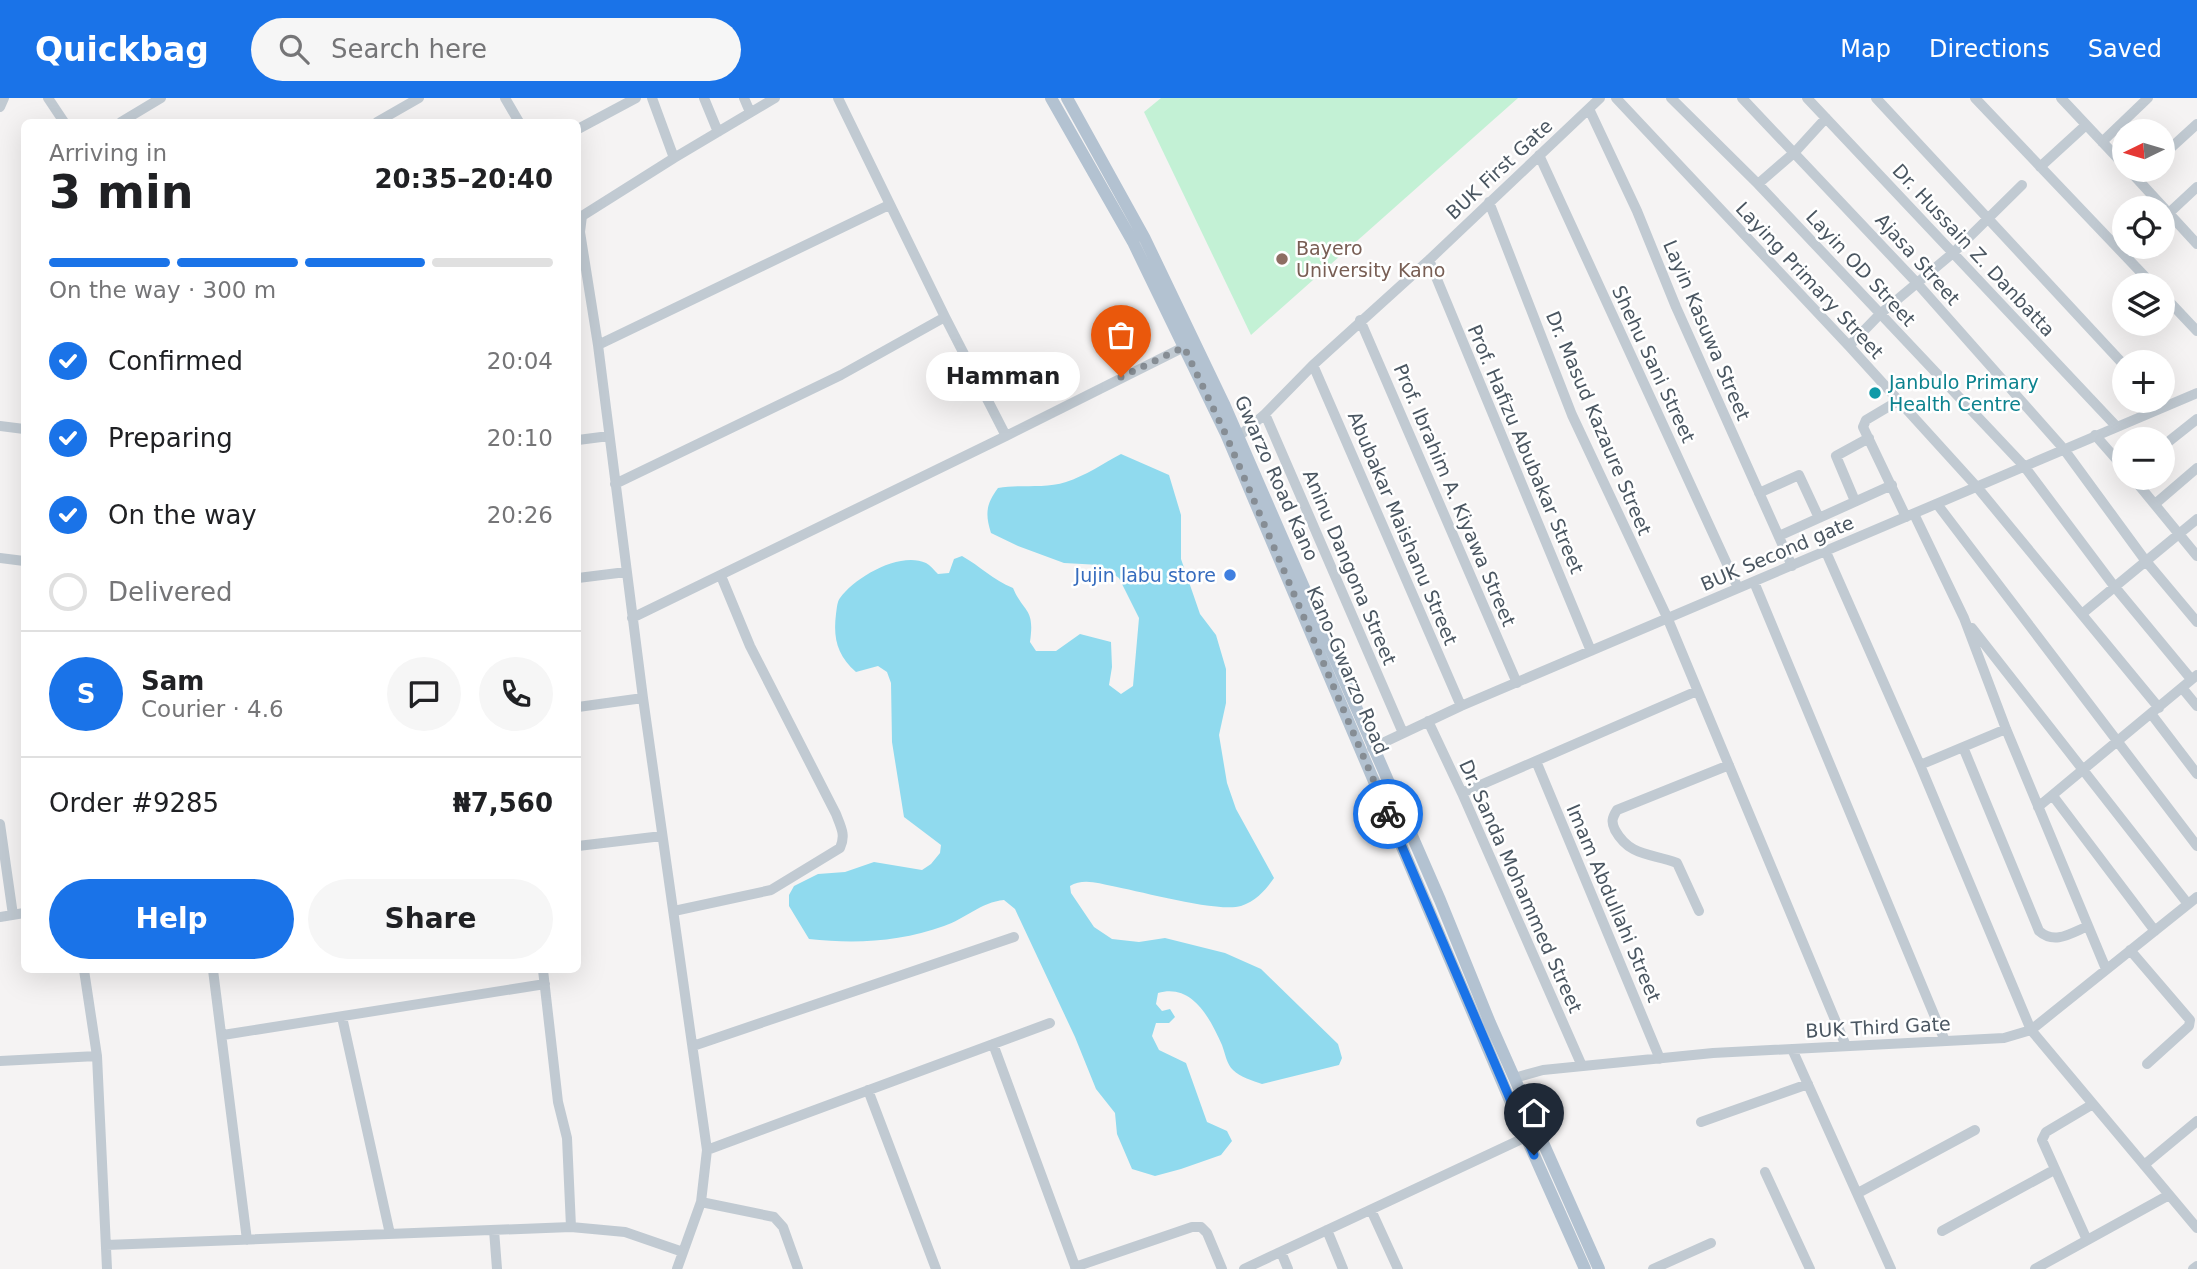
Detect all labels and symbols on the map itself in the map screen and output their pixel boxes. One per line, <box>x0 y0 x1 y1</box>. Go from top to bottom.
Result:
street label: BUK First Gate <box>1441 114 1557 224</box>
north arrow <box>2112 119 2175 182</box>
street label: Dr. Hussain Z. Danbatta <box>1888 159 2060 341</box>
street label: Laying Primary Street <box>1732 197 1888 363</box>
street label: Layin OD Street <box>1802 206 1920 330</box>
street label: Ajasa Street <box>1871 209 1965 309</box>
place label: Bayero University Kano <box>1296 237 1445 281</box>
street label: Layin Kasuwa Street <box>1659 237 1755 423</box>
marker: Bayero University Kano <box>1274 251 1290 267</box>
street label: Shehu Sani Street <box>1608 282 1700 446</box>
pin <box>1091 305 1151 377</box>
street label: Dr. Masud Kazaure Street <box>1542 308 1656 538</box>
street label: Prof. Hafizu Abubakar Street <box>1463 321 1589 577</box>
callout: Hamman <box>925 352 1079 402</box>
street label: Prof. Ibrahim A. Kiyawa Street <box>1390 361 1520 629</box>
place label: Janbulo Primary Health Centre <box>1888 371 2039 415</box>
marker: Janbulo Primary Health Centre <box>1867 385 1883 401</box>
street label: Gwarzo Road Kano <box>1231 392 1323 564</box>
street label: Abubakar Maishanu Street <box>1344 408 1462 648</box>
street label: Aninu Dangona Street <box>1299 466 1401 668</box>
street label: BUK Second gate <box>1697 511 1857 595</box>
place label: Jujin labu store <box>1074 564 1216 586</box>
marker: Jujin labu store <box>1222 567 1238 583</box>
street label: Kano-Gwarzo Road <box>1303 583 1393 757</box>
street label: Dr. Sanda Mohammed Street <box>1455 756 1587 1016</box>
courier <box>1353 779 1423 849</box>
street label: Imam Abdullahi Street <box>1562 801 1666 1005</box>
street label: BUK Third Gate <box>1805 1012 1951 1042</box>
pin <box>1504 1083 1564 1155</box>

